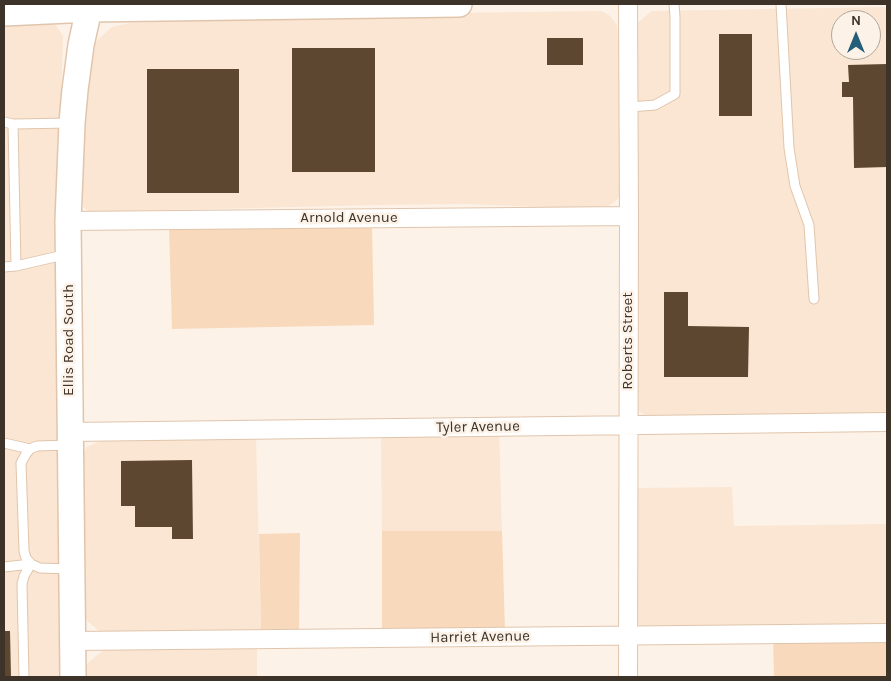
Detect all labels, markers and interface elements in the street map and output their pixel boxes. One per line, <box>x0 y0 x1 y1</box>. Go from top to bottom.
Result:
north arrow <box>831 10 881 60</box>
text: N <box>851 12 861 29</box>
street label: Arnold Avenue <box>300 209 398 227</box>
street label: Ellis Road South <box>60 284 78 396</box>
street label: Roberts Street <box>619 292 637 390</box>
street label: Tyler Avenue <box>436 417 520 437</box>
street label: Harriet Avenue <box>430 627 530 647</box>

